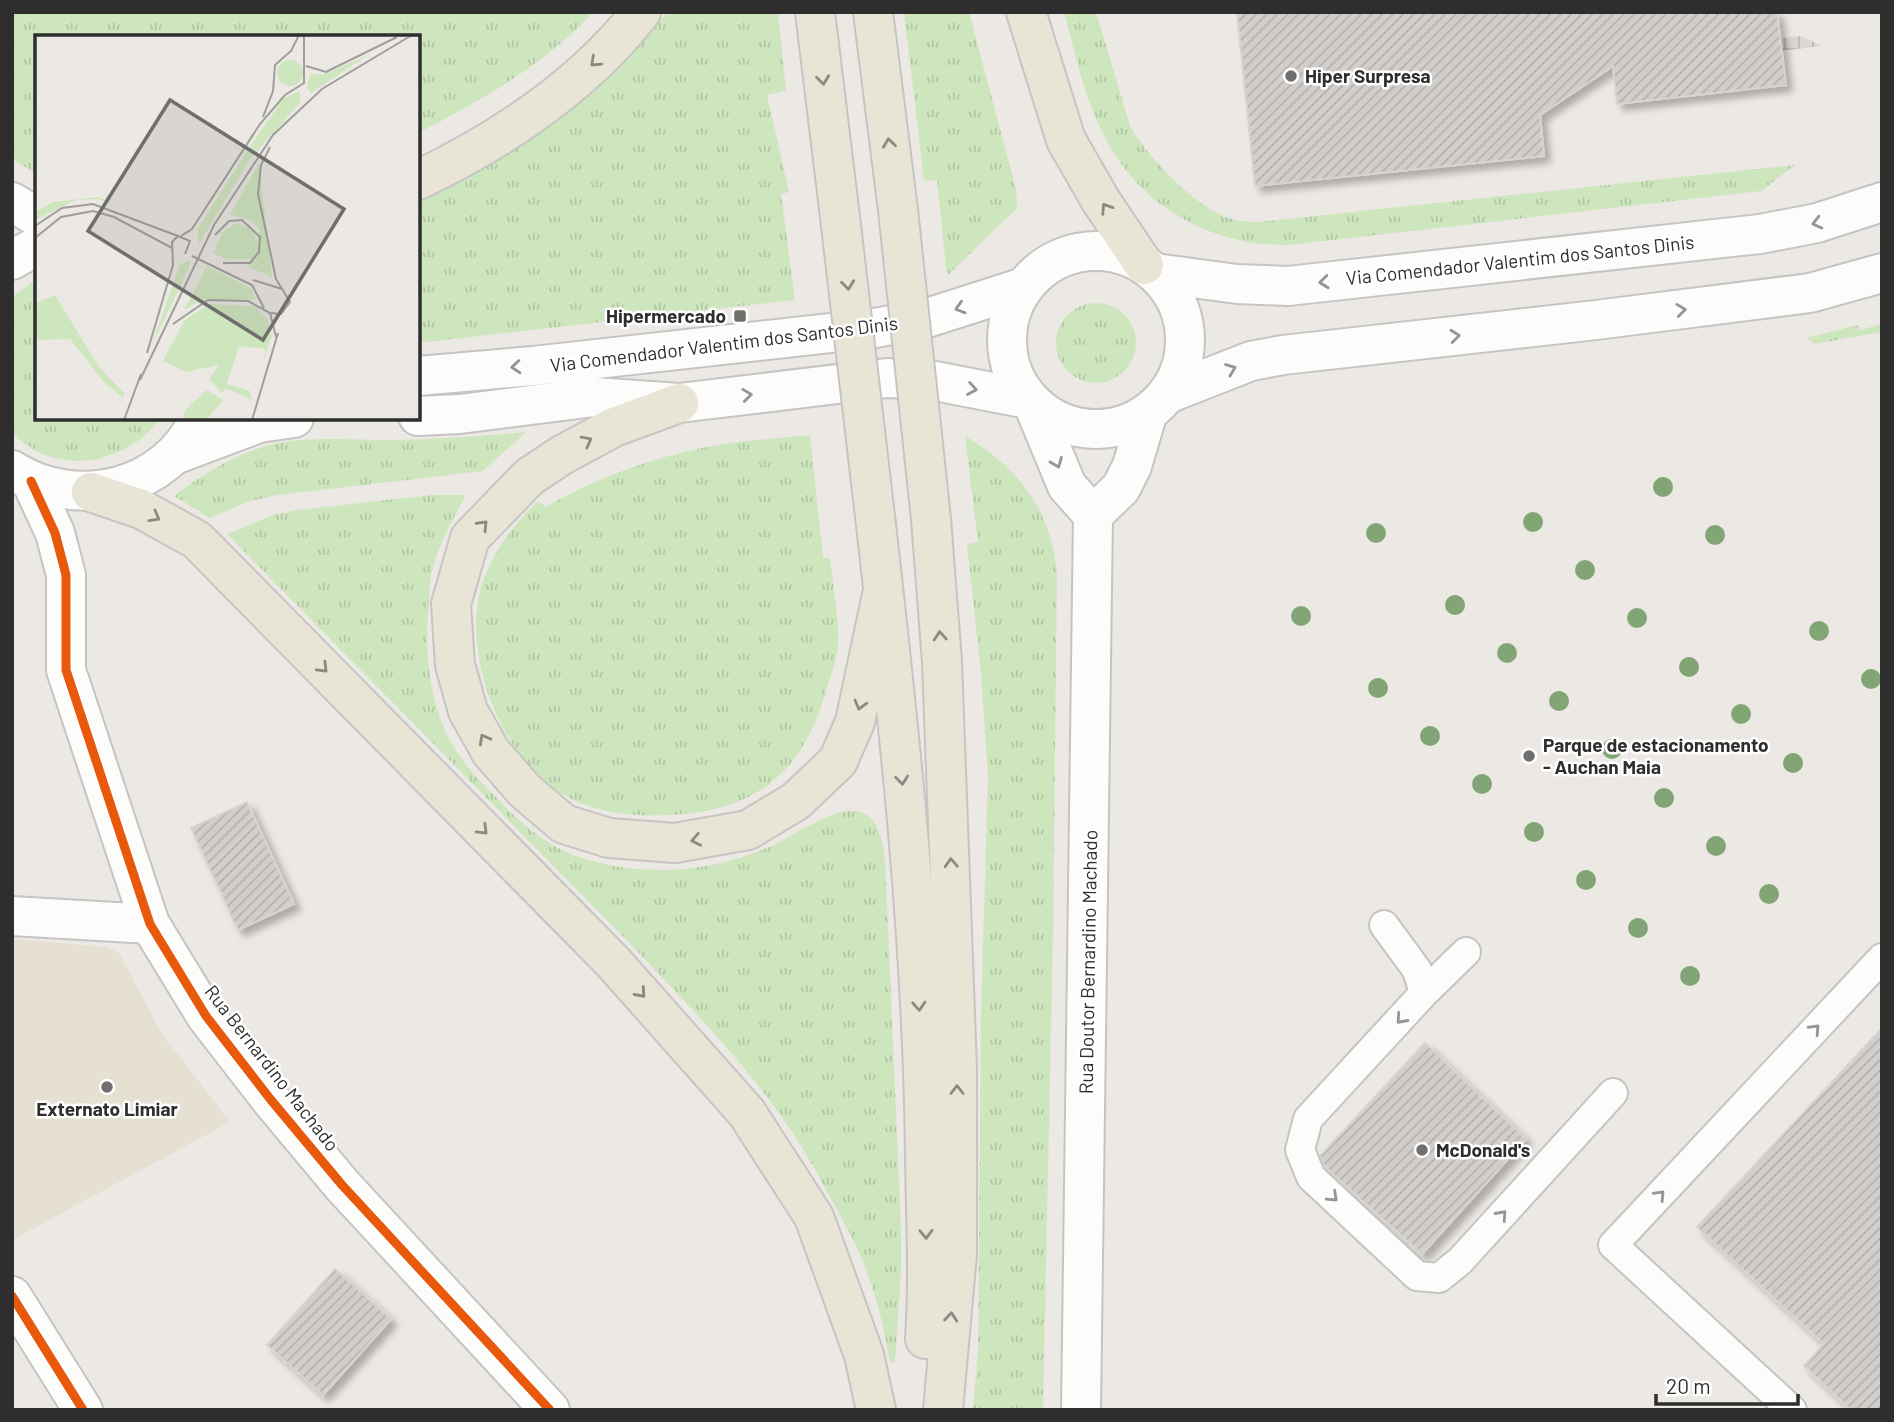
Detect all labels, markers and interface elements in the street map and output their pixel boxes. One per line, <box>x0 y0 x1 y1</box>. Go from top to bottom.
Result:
inset map <box>35 35 420 420</box>
one-way arrow <box>590 54 603 67</box>
place label: Hiper Surpresa <box>1305 64 1431 87</box>
marker: Hiper Surpresa <box>1283 68 1299 84</box>
one-way arrow <box>816 74 831 86</box>
one-way arrow <box>882 137 897 149</box>
one-way arrow <box>1102 203 1115 216</box>
one-way arrow <box>1811 214 1823 229</box>
street label: Via Comendador Valentim dos Santos Dinis <box>1345 230 1695 289</box>
one-way arrow <box>1318 275 1329 290</box>
one-way arrow <box>840 279 855 290</box>
one-way arrow <box>954 300 966 315</box>
one-way arrow <box>1675 302 1687 317</box>
place label: Hipermercado <box>606 304 726 327</box>
marker: Hipermercado <box>732 308 748 324</box>
street label: Via Comendador Valentim dos Santos Dinis <box>549 311 899 376</box>
one-way arrow <box>1449 328 1461 343</box>
one-way arrow <box>510 360 522 375</box>
one-way arrow <box>1224 363 1236 377</box>
one-way arrow <box>966 381 978 396</box>
one-way arrow <box>741 388 752 403</box>
one-way arrow <box>580 436 592 450</box>
one-way arrow <box>1049 456 1063 468</box>
one-way arrow <box>148 509 160 522</box>
one-way arrow <box>474 521 487 534</box>
one-way arrow <box>933 630 948 641</box>
one-way arrow <box>315 659 328 672</box>
one-way arrow <box>854 699 868 711</box>
place label: Parque de estacionamento - Auchan Maia <box>1543 733 1769 778</box>
one-way arrow <box>479 734 492 746</box>
marker: Parque de estacionamento - Auchan Maia <box>1521 748 1537 764</box>
one-way arrow <box>895 774 910 785</box>
one-way arrow <box>474 821 487 834</box>
street label: Rua Doutor Bernardino Machado <box>1074 830 1101 1094</box>
one-way arrow <box>690 831 702 846</box>
one-way arrow <box>943 857 958 868</box>
street label: Rua Bernardino Machado <box>200 980 344 1155</box>
one-way arrow <box>633 985 645 998</box>
one-way arrow <box>912 1001 927 1012</box>
one-way arrow <box>1397 1011 1409 1024</box>
one-way arrow <box>1807 1024 1820 1037</box>
marker: Externato Limiar <box>99 1079 115 1095</box>
one-way arrow <box>949 1084 965 1095</box>
place label: Externato Limiar <box>36 1097 178 1120</box>
place label: McDonald's <box>1436 1138 1530 1161</box>
marker: McDonald's <box>1414 1142 1430 1158</box>
one-way arrow <box>1325 1189 1338 1201</box>
one-way arrow <box>1652 1190 1664 1203</box>
one-way arrow <box>1494 1210 1506 1223</box>
one-way arrow <box>918 1229 934 1240</box>
one-way arrow <box>943 1312 958 1323</box>
scale bar <box>1656 1362 1798 1406</box>
text: 20 m <box>1666 1373 1711 1398</box>

